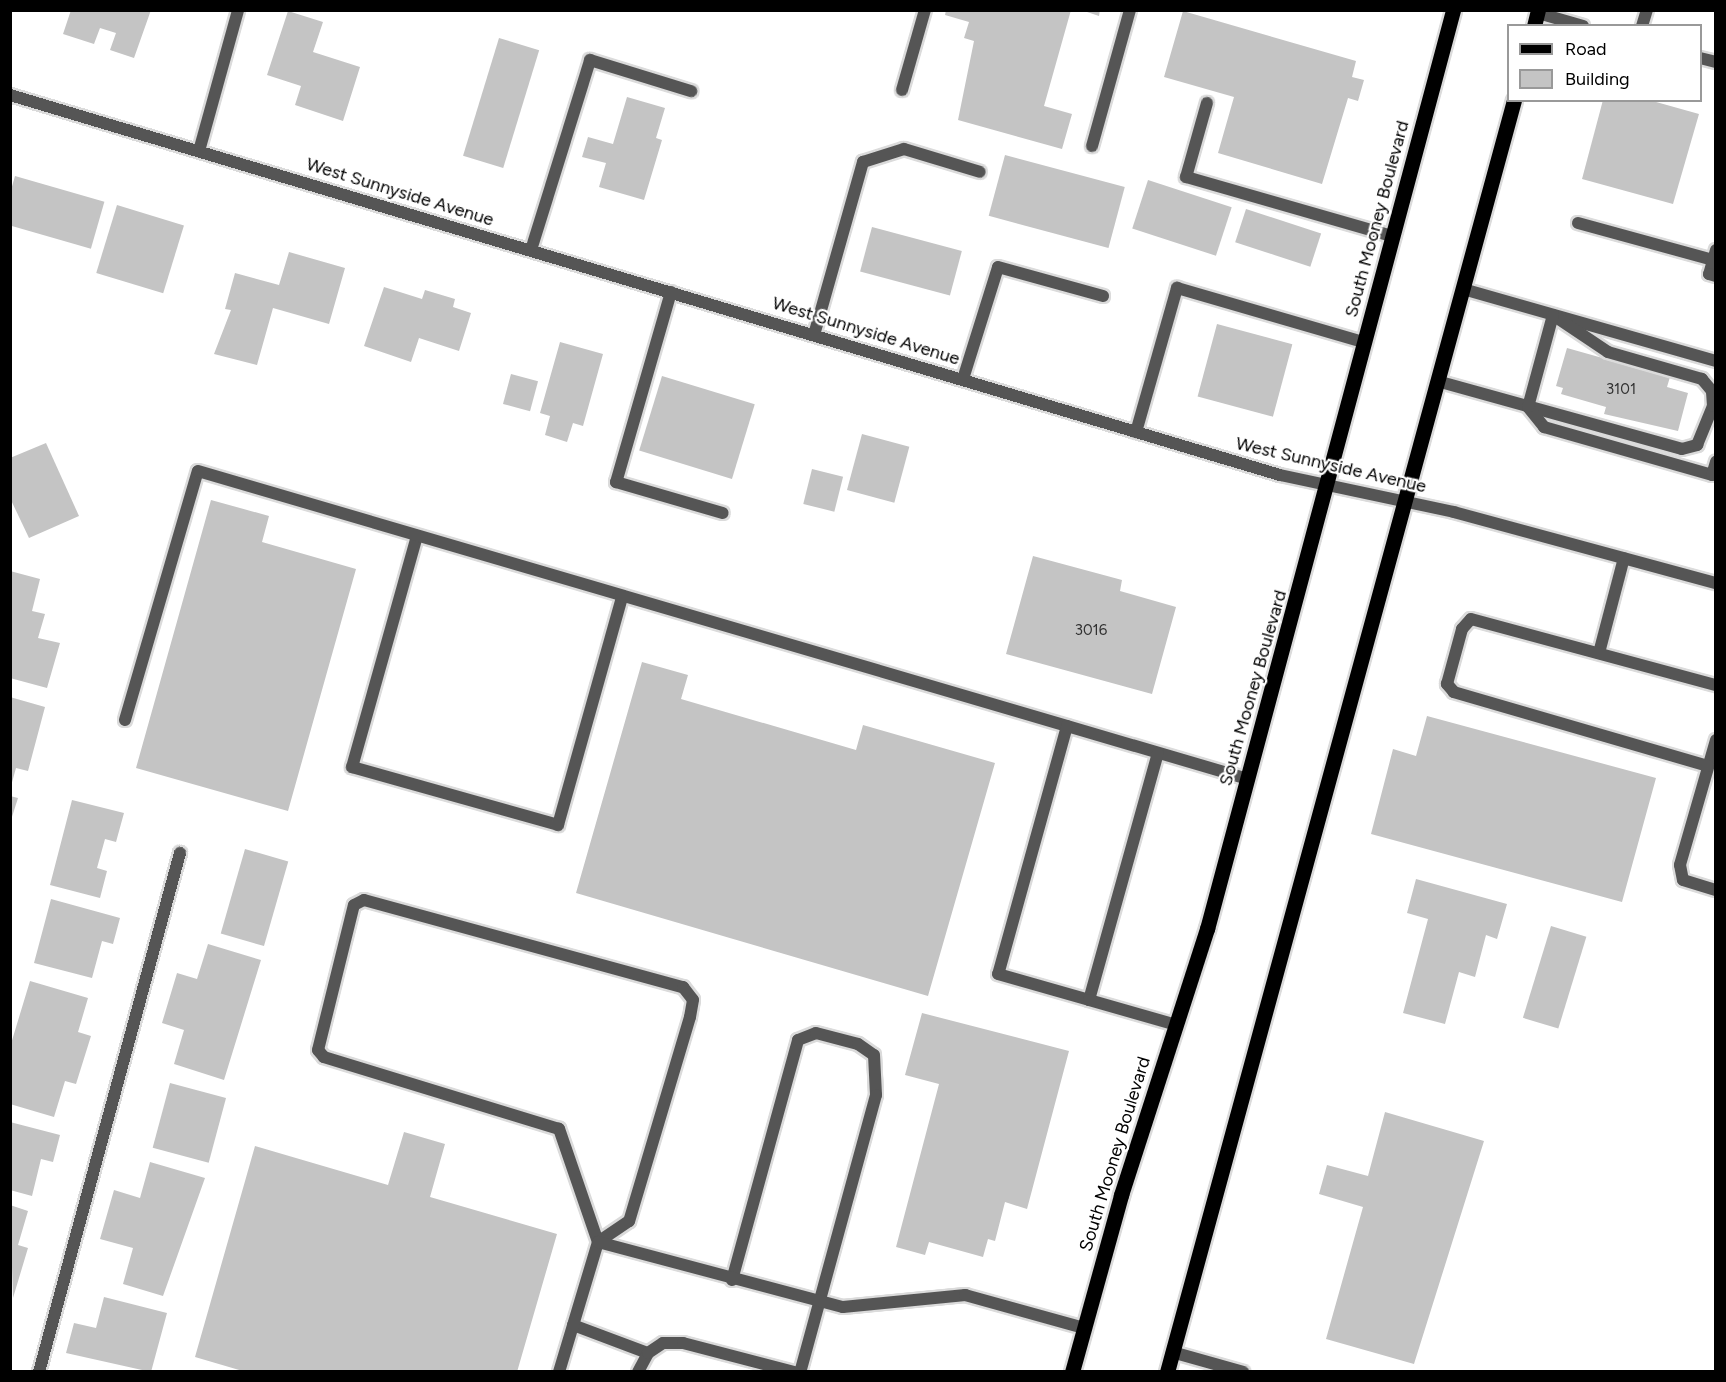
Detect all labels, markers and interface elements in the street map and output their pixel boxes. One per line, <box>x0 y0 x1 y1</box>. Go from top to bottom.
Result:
legend <box>1507 24 1702 102</box>
text: Road <box>1565 38 1606 60</box>
text: Building <box>1565 68 1630 90</box>
street label: South Mooney Boulevard <box>1340 118 1414 320</box>
street label: West Sunnyside Avenue <box>304 153 496 231</box>
street label: West Sunnyside Avenue <box>770 292 962 370</box>
house number: 3101 <box>1606 381 1636 399</box>
street label: West Sunnyside Avenue <box>1234 433 1428 497</box>
street label: South Mooney Boulevard <box>1215 588 1291 788</box>
house number: 3016 <box>1075 622 1107 640</box>
street label: South Mooney Boulevard <box>1075 1054 1155 1254</box>

